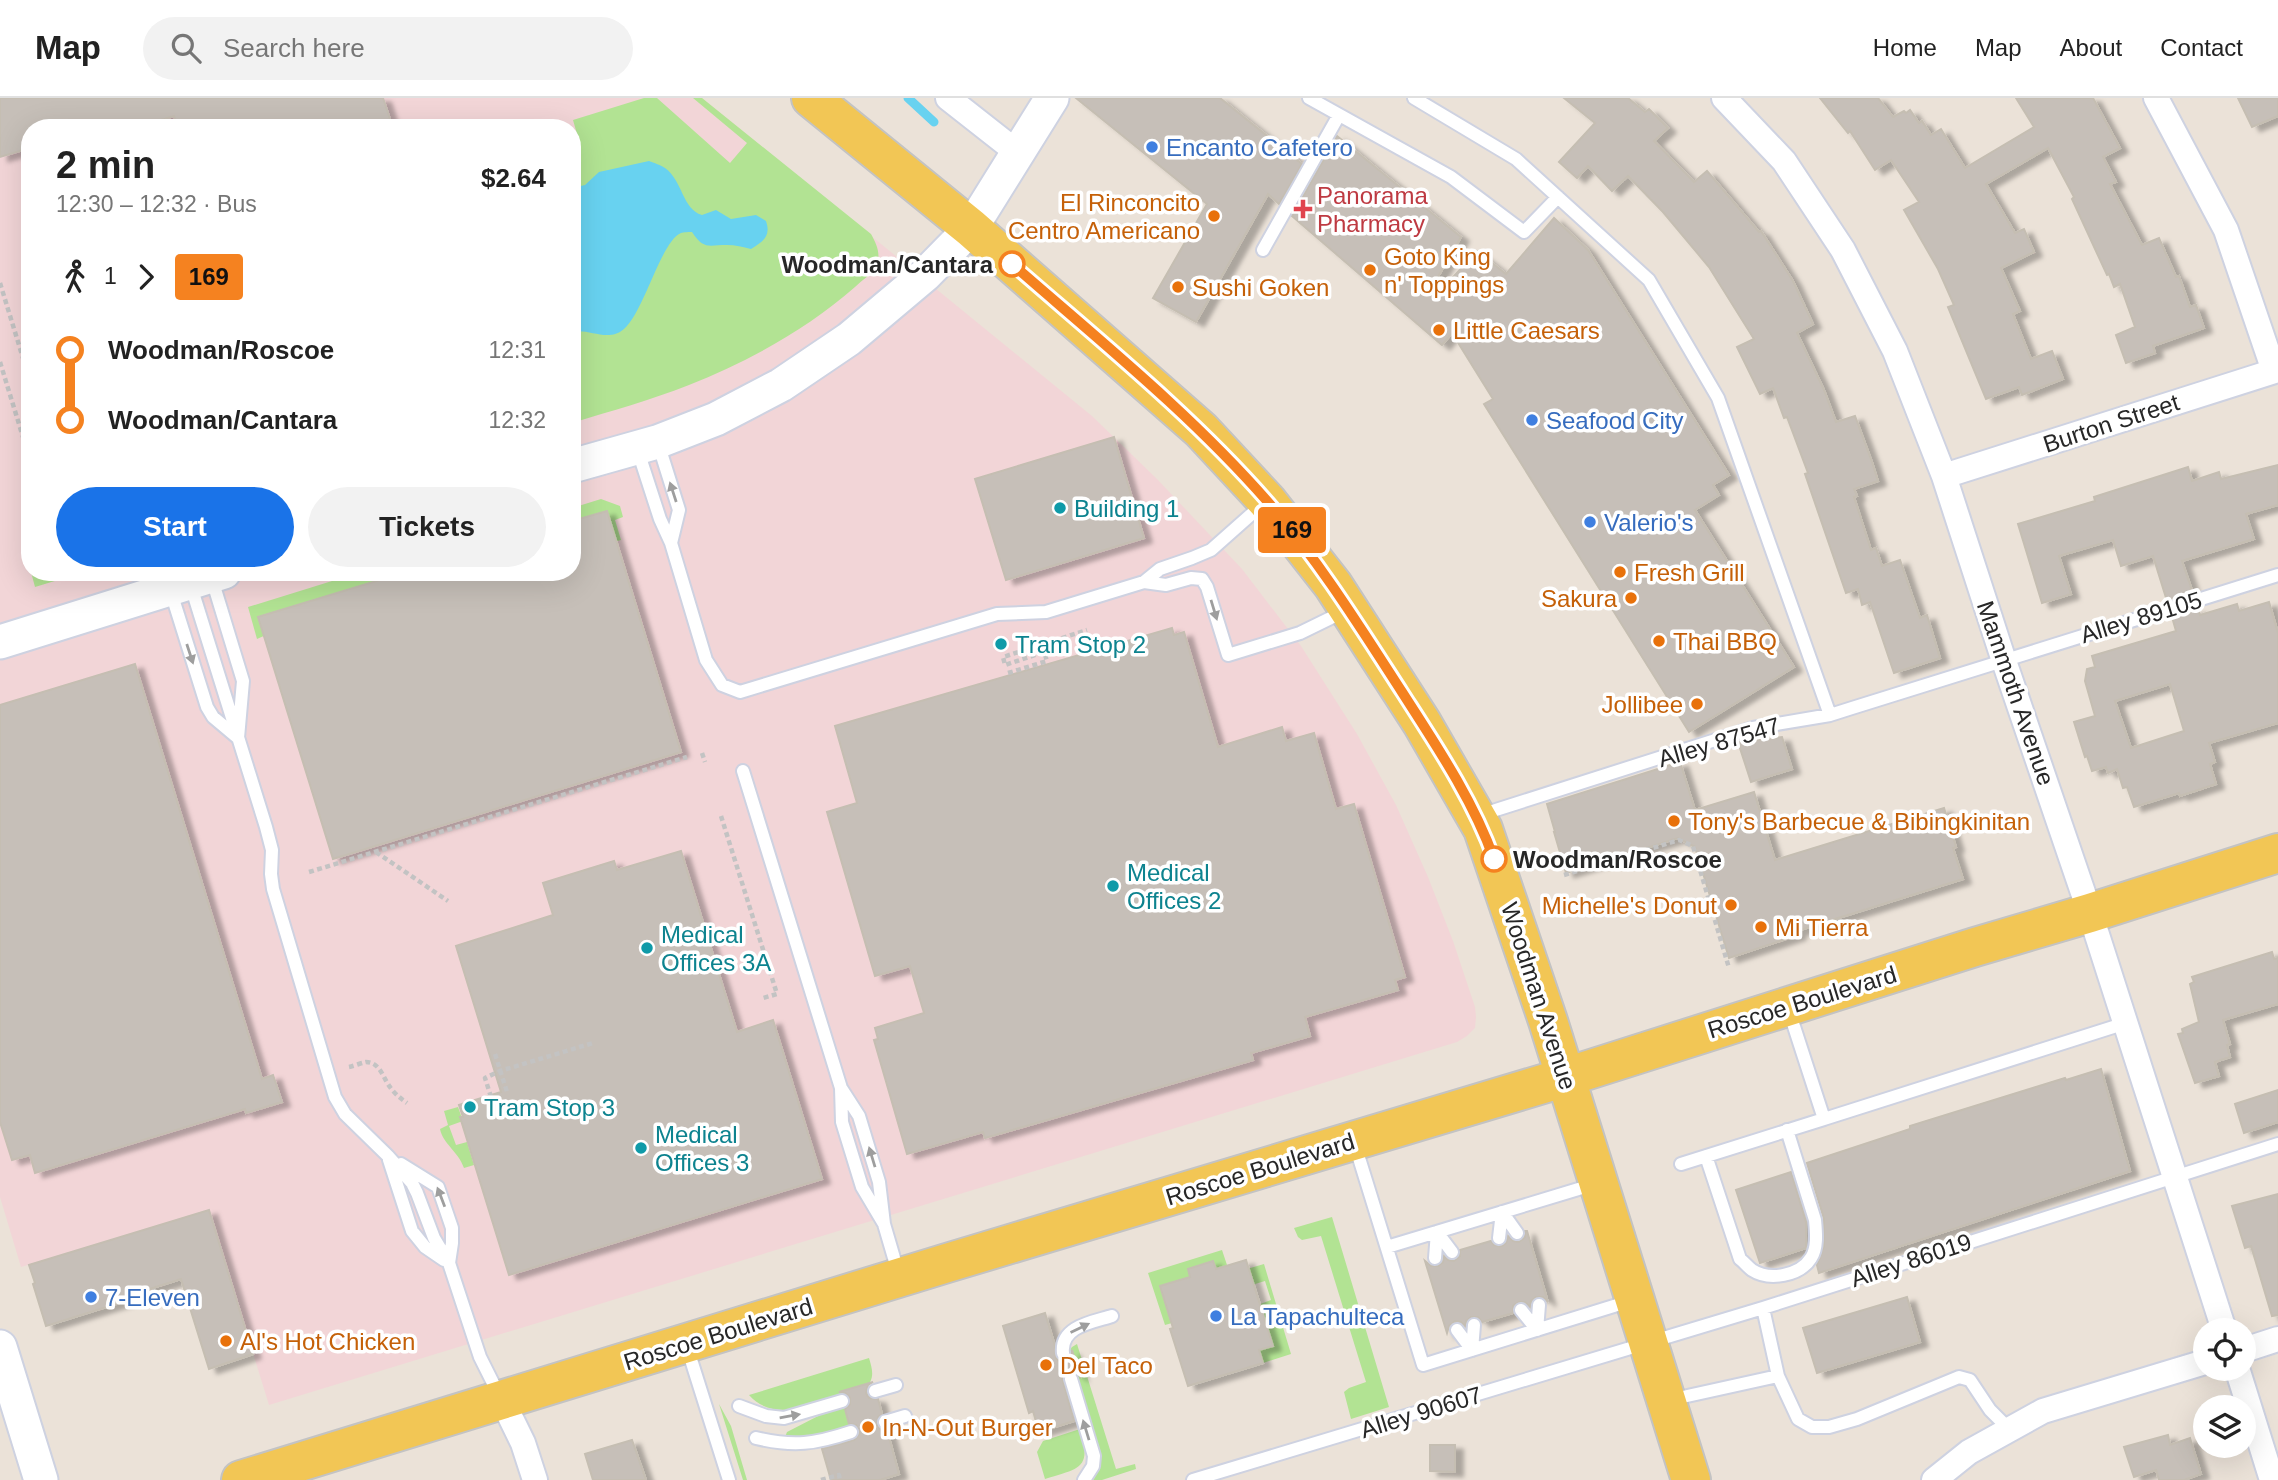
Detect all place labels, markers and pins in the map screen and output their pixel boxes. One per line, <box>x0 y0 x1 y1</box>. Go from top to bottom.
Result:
place label: Encanto Cafetero <box>1166 134 1353 161</box>
marker: Encanto Cafetero <box>1144 139 1160 155</box>
place label: Panorama Pharmacy <box>1317 182 1428 237</box>
place label: El Rinconcito Centro Americano <box>1008 189 1200 244</box>
marker: Panorama Pharmacy <box>1295 201 1311 217</box>
marker: El Rinconcito Centro Americano <box>1206 208 1222 224</box>
place label: Goto King n' Toppings <box>1384 243 1504 298</box>
place label: Woodman/Cantara <box>781 251 994 278</box>
marker: Woodman/Cantara <box>999 251 1025 277</box>
marker: Goto King n' Toppings <box>1362 262 1378 278</box>
place label: Sushi Goken <box>1192 274 1329 301</box>
marker: Sushi Goken <box>1170 279 1186 295</box>
place label: Little Caesars <box>1453 317 1600 344</box>
marker: Little Caesars <box>1431 322 1447 338</box>
place label: Seafood City <box>1546 407 1683 434</box>
marker: Seafood City <box>1524 412 1540 428</box>
place label: Building 1 <box>1074 495 1179 522</box>
marker: Building 1 <box>1052 500 1068 516</box>
place label: Valerio's <box>1604 509 1694 536</box>
marker: Valerio's <box>1582 514 1598 530</box>
place label: Fresh Grill <box>1634 559 1745 586</box>
marker: Fresh Grill <box>1612 564 1628 580</box>
place label: Sakura <box>1541 585 1618 612</box>
marker: Sakura <box>1623 590 1639 606</box>
place label: Thai BBQ <box>1673 628 1777 655</box>
place label: Tram Stop 2 <box>1015 631 1146 658</box>
marker: Thai BBQ <box>1651 633 1667 649</box>
marker: Tram Stop 2 <box>993 636 1009 652</box>
place label: Jollibee <box>1602 691 1683 718</box>
marker: Jollibee <box>1689 696 1705 712</box>
place label: Tony's Barbecue & Bibingkinitan <box>1688 808 2030 835</box>
marker: Tony's Barbecue & Bibingkinitan <box>1666 813 1682 829</box>
marker: Woodman/Roscoe <box>1481 846 1507 872</box>
place label: Woodman/Roscoe <box>1513 846 1722 873</box>
place label: Medical Offices 2 <box>1127 859 1221 914</box>
marker: Medical Offices 2 <box>1105 878 1121 894</box>
place label: Michelle's Donut <box>1542 892 1717 919</box>
marker: Michelle's Donut <box>1723 897 1739 913</box>
place label: Mi Tierra <box>1775 914 1869 941</box>
marker: Mi Tierra <box>1753 919 1769 935</box>
place label: Medical Offices 3A <box>661 921 771 976</box>
marker: Medical Offices 3A <box>639 940 655 956</box>
place label: Tram Stop 3 <box>484 1094 615 1121</box>
marker: Tram Stop 3 <box>462 1099 478 1115</box>
place label: Medical Offices 3 <box>655 1121 749 1176</box>
marker: Medical Offices 3 <box>633 1140 649 1156</box>
place label: 7-Eleven <box>105 1284 200 1311</box>
marker: 7-Eleven <box>83 1289 99 1305</box>
place label: La Tapachulteca <box>1230 1303 1405 1330</box>
marker: La Tapachulteca <box>1208 1308 1224 1324</box>
place label: Al's Hot Chicken <box>240 1328 415 1355</box>
marker: Al's Hot Chicken <box>218 1333 234 1349</box>
place label: Del Taco <box>1060 1352 1153 1379</box>
marker: Del Taco <box>1038 1357 1054 1373</box>
place label: In-N-Out Burger <box>882 1414 1053 1441</box>
marker: In-N-Out Burger <box>860 1419 876 1435</box>

